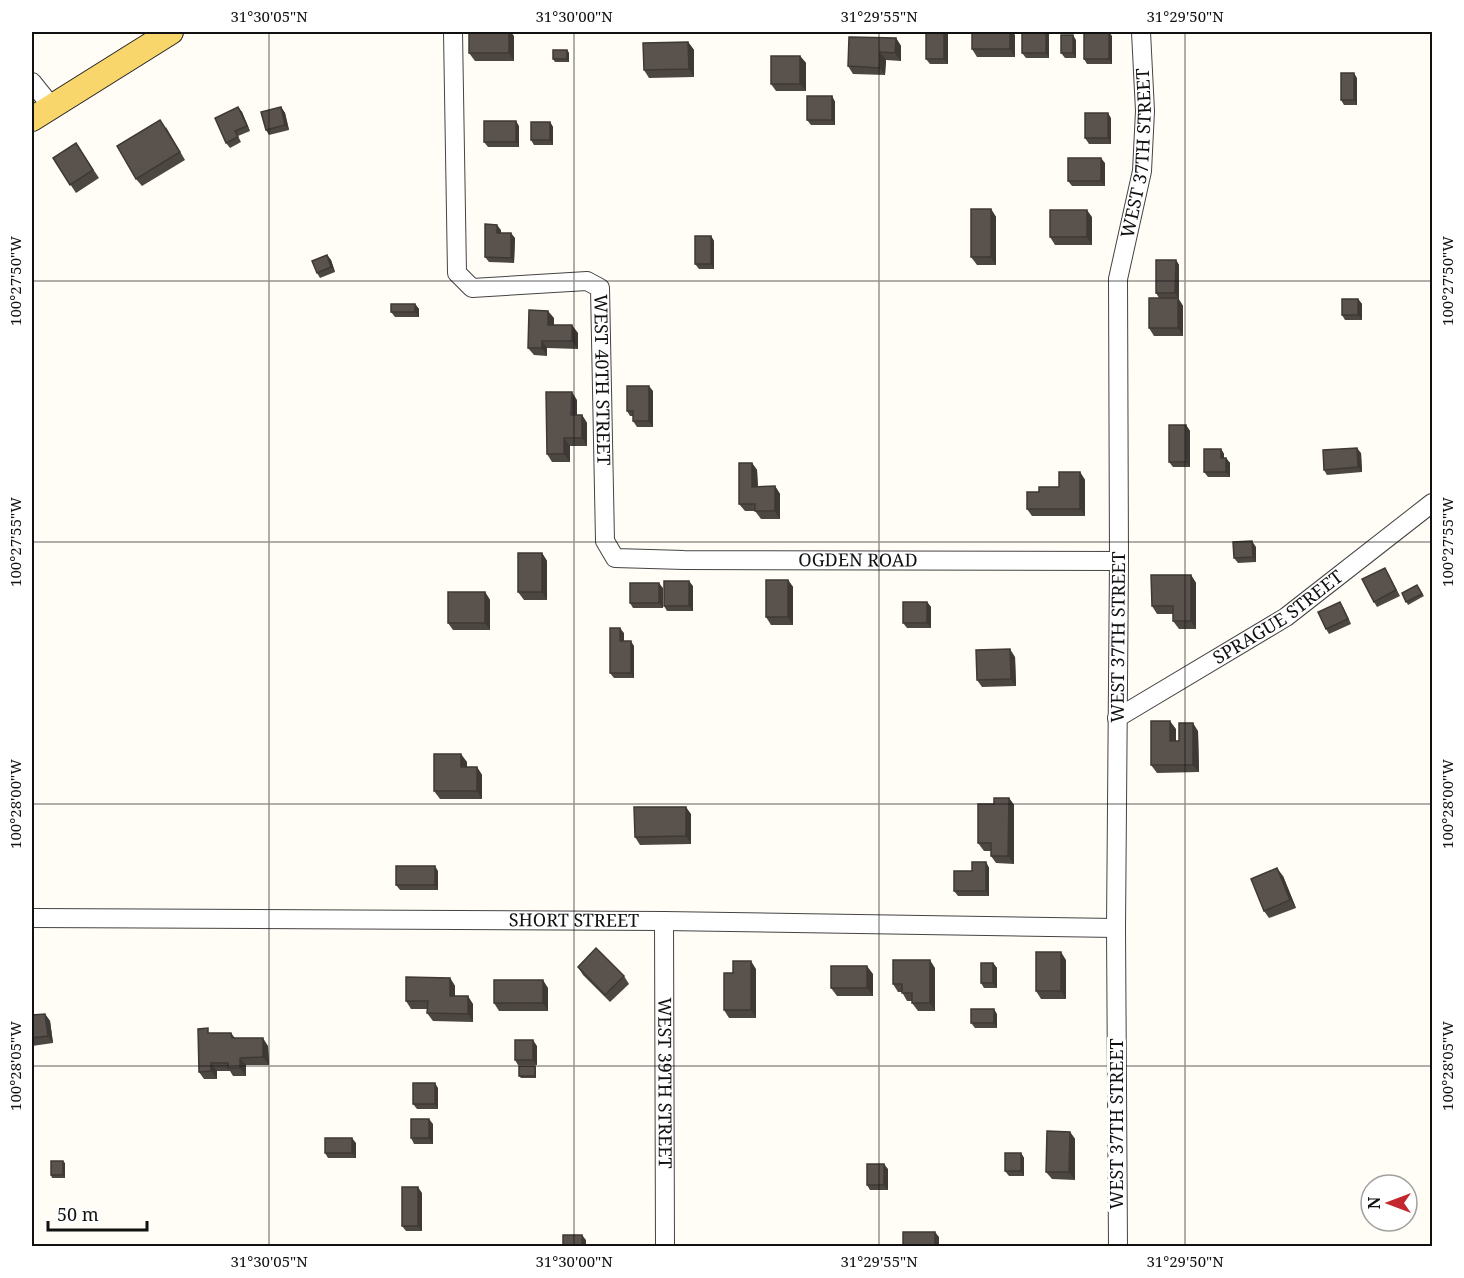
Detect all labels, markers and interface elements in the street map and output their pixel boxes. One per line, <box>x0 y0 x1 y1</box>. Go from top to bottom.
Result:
text: 31°30'05"N <box>230 6 308 26</box>
text: 31°30'00"N <box>535 6 613 26</box>
text: 31°29'55"N <box>840 6 918 26</box>
text: 31°29'50"N <box>1146 6 1224 26</box>
street label: WEST 37TH STREET <box>1115 68 1156 240</box>
text: 100°27'50"W <box>5 236 25 326</box>
text: 100°27'50"W <box>1437 236 1457 326</box>
street label: WEST 40TH STREET <box>589 294 617 466</box>
text: 100°27'55"W <box>5 497 25 587</box>
text: 100°27'55"W <box>1437 497 1457 587</box>
street label: OGDEN ROAD <box>798 547 918 572</box>
street label: WEST 37TH STREET <box>1105 551 1130 723</box>
street label: SPRAGUE STREET <box>1208 564 1347 669</box>
text: 100°28'00"W <box>5 759 25 849</box>
text: 100°28'00"W <box>1437 759 1457 849</box>
street label: SHORT STREET <box>509 907 639 932</box>
street label: WEST 39TH STREET <box>653 997 678 1169</box>
text: 100°28'05"W <box>5 1021 25 1111</box>
text: 100°28'05"W <box>1437 1021 1457 1111</box>
street label: WEST 37TH STREET <box>1104 1038 1128 1210</box>
north arrow <box>1359 1173 1419 1233</box>
scale bar <box>48 1194 147 1232</box>
text: N <box>1363 1196 1385 1209</box>
text: 50 m <box>57 1202 99 1226</box>
text: 31°30'05"N <box>230 1251 308 1271</box>
text: 31°30'00"N <box>535 1251 613 1271</box>
text: 31°29'55"N <box>840 1251 918 1271</box>
text: 31°29'50"N <box>1146 1251 1224 1271</box>

